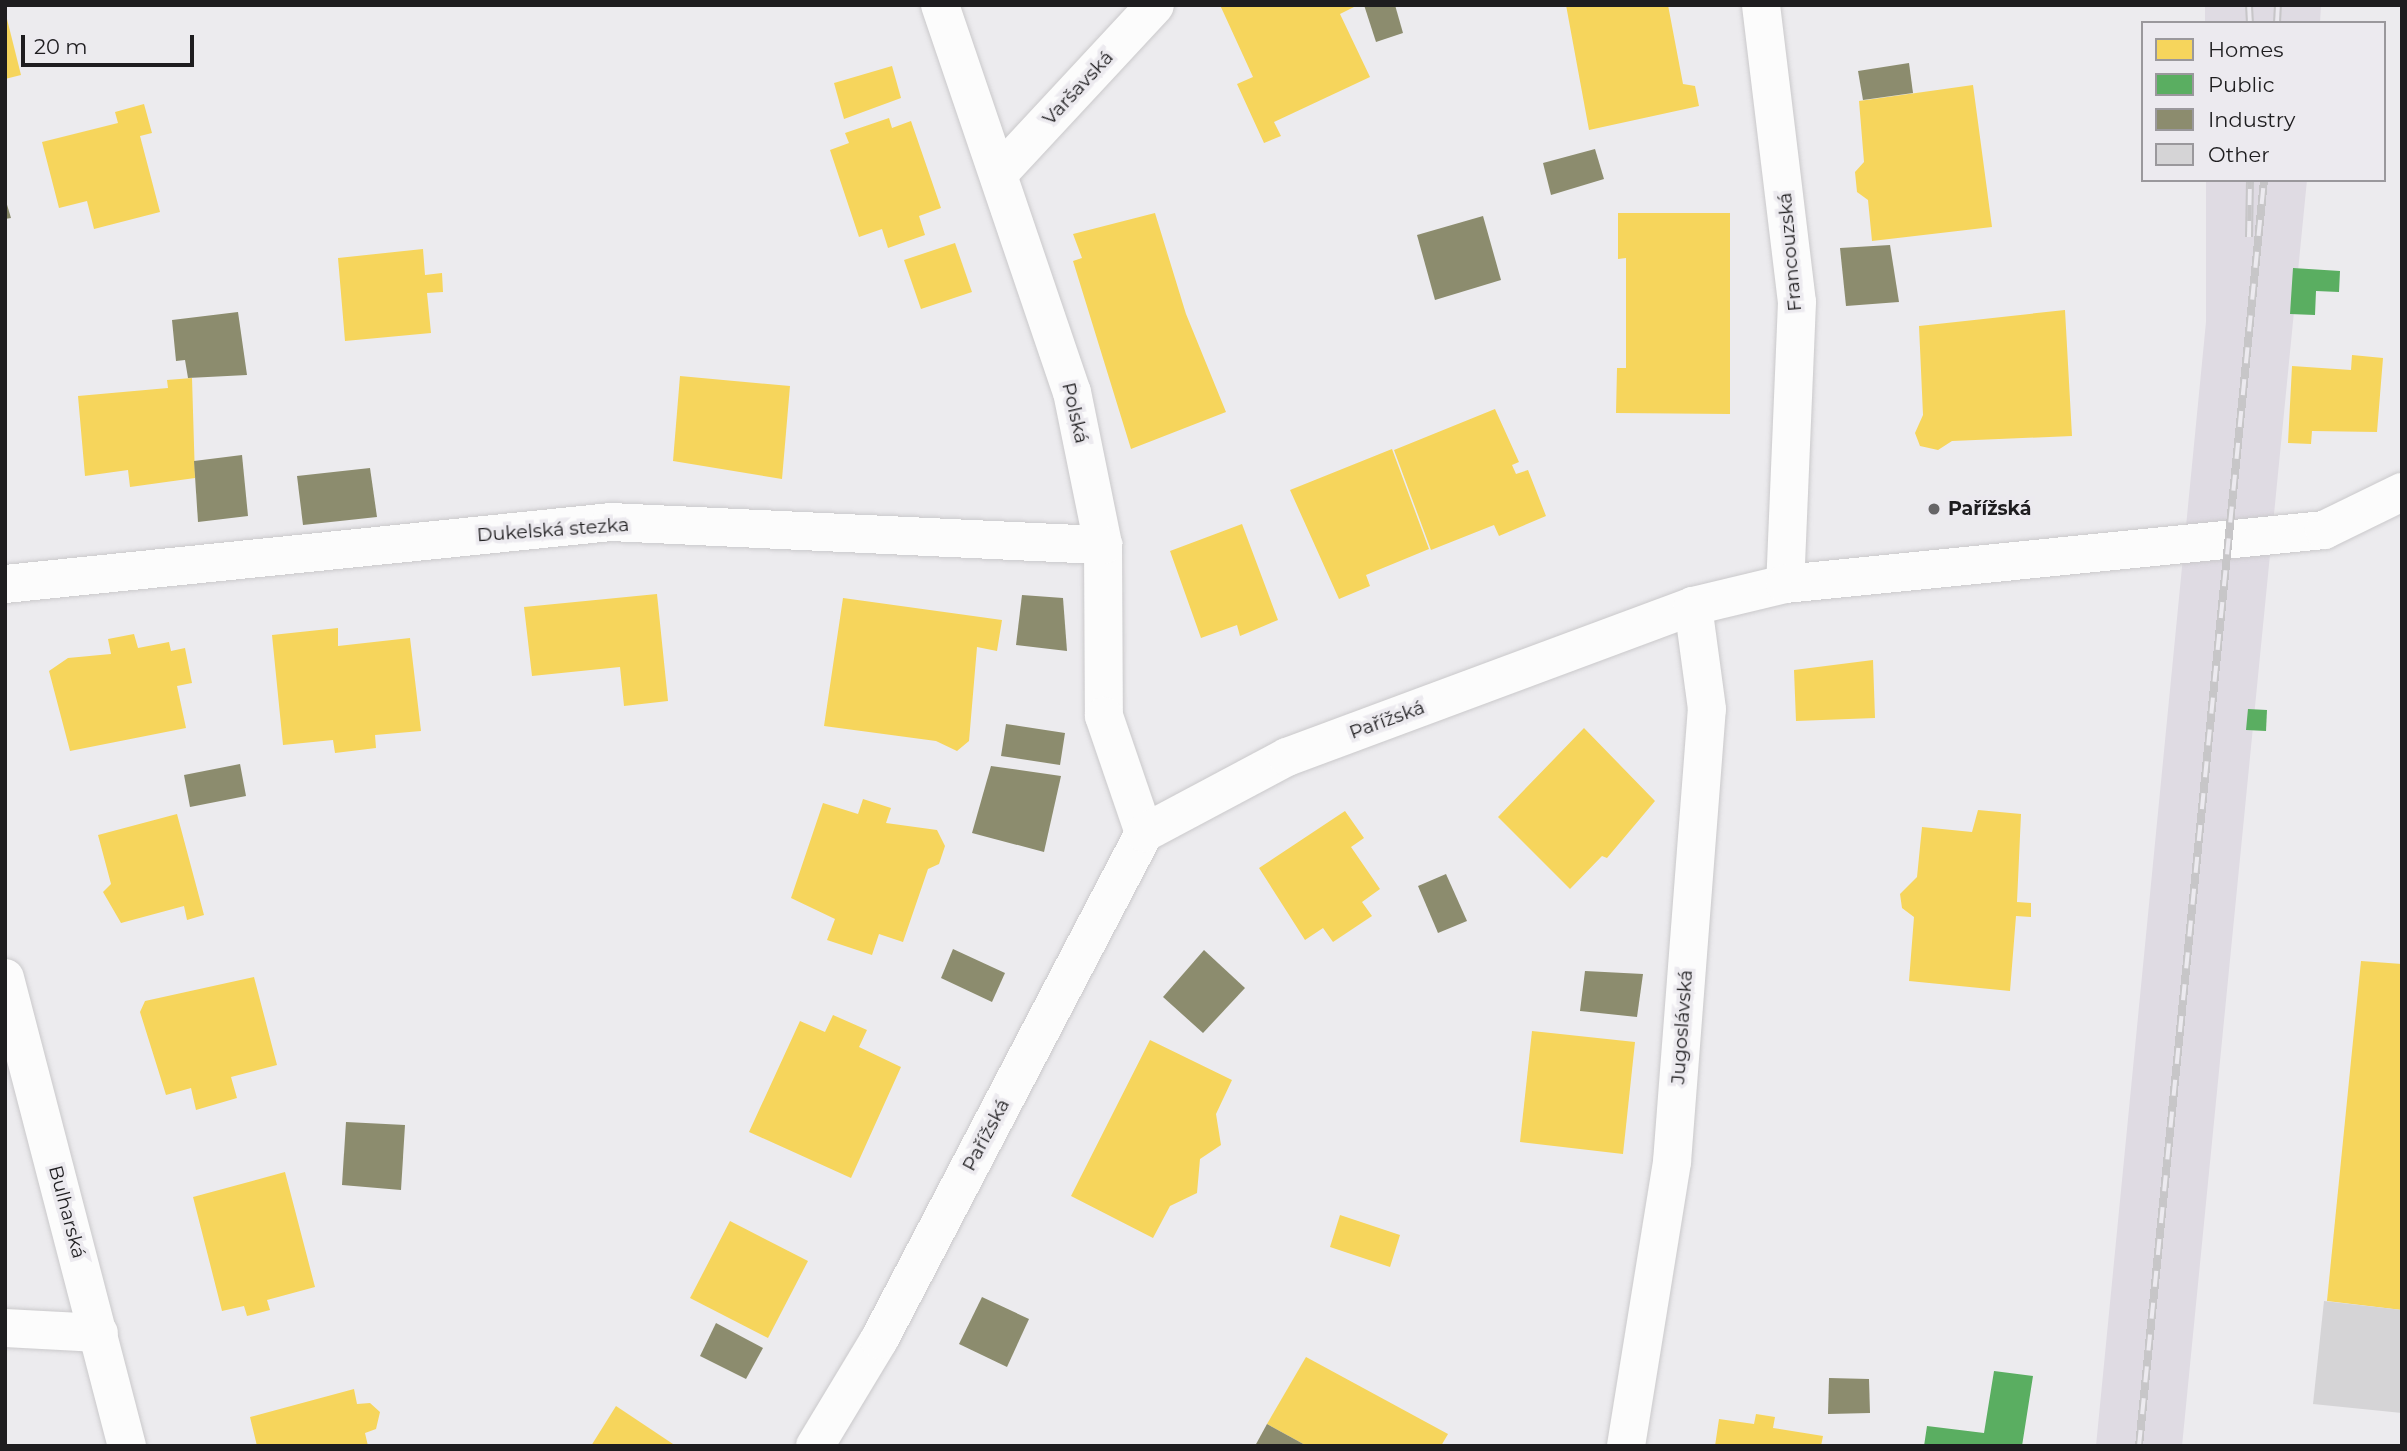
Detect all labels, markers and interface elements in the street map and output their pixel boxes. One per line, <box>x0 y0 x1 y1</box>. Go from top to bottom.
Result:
scale bar <box>24 21 198 65</box>
legend <box>2141 21 2386 182</box>
text: 20 m <box>34 34 88 59</box>
text: Homes <box>2208 37 2283 62</box>
street label: Varšavská <box>1038 46 1118 130</box>
text: Public <box>2208 72 2275 97</box>
text: Industry <box>2208 107 2295 132</box>
text: Other <box>2208 142 2270 167</box>
street label: Francouzská <box>1773 192 1807 312</box>
street label: Polská <box>1057 380 1093 446</box>
place label: Pařížská <box>1948 498 2032 520</box>
marker: Pařížská <box>1926 501 1942 517</box>
street label: Dukelská stezka <box>476 513 630 547</box>
street label: Pařížská <box>1346 696 1428 744</box>
street label: Jugoslávská <box>1667 969 1697 1085</box>
street label: Pařížská <box>958 1095 1014 1175</box>
street label: Bulharská <box>44 1163 90 1261</box>

